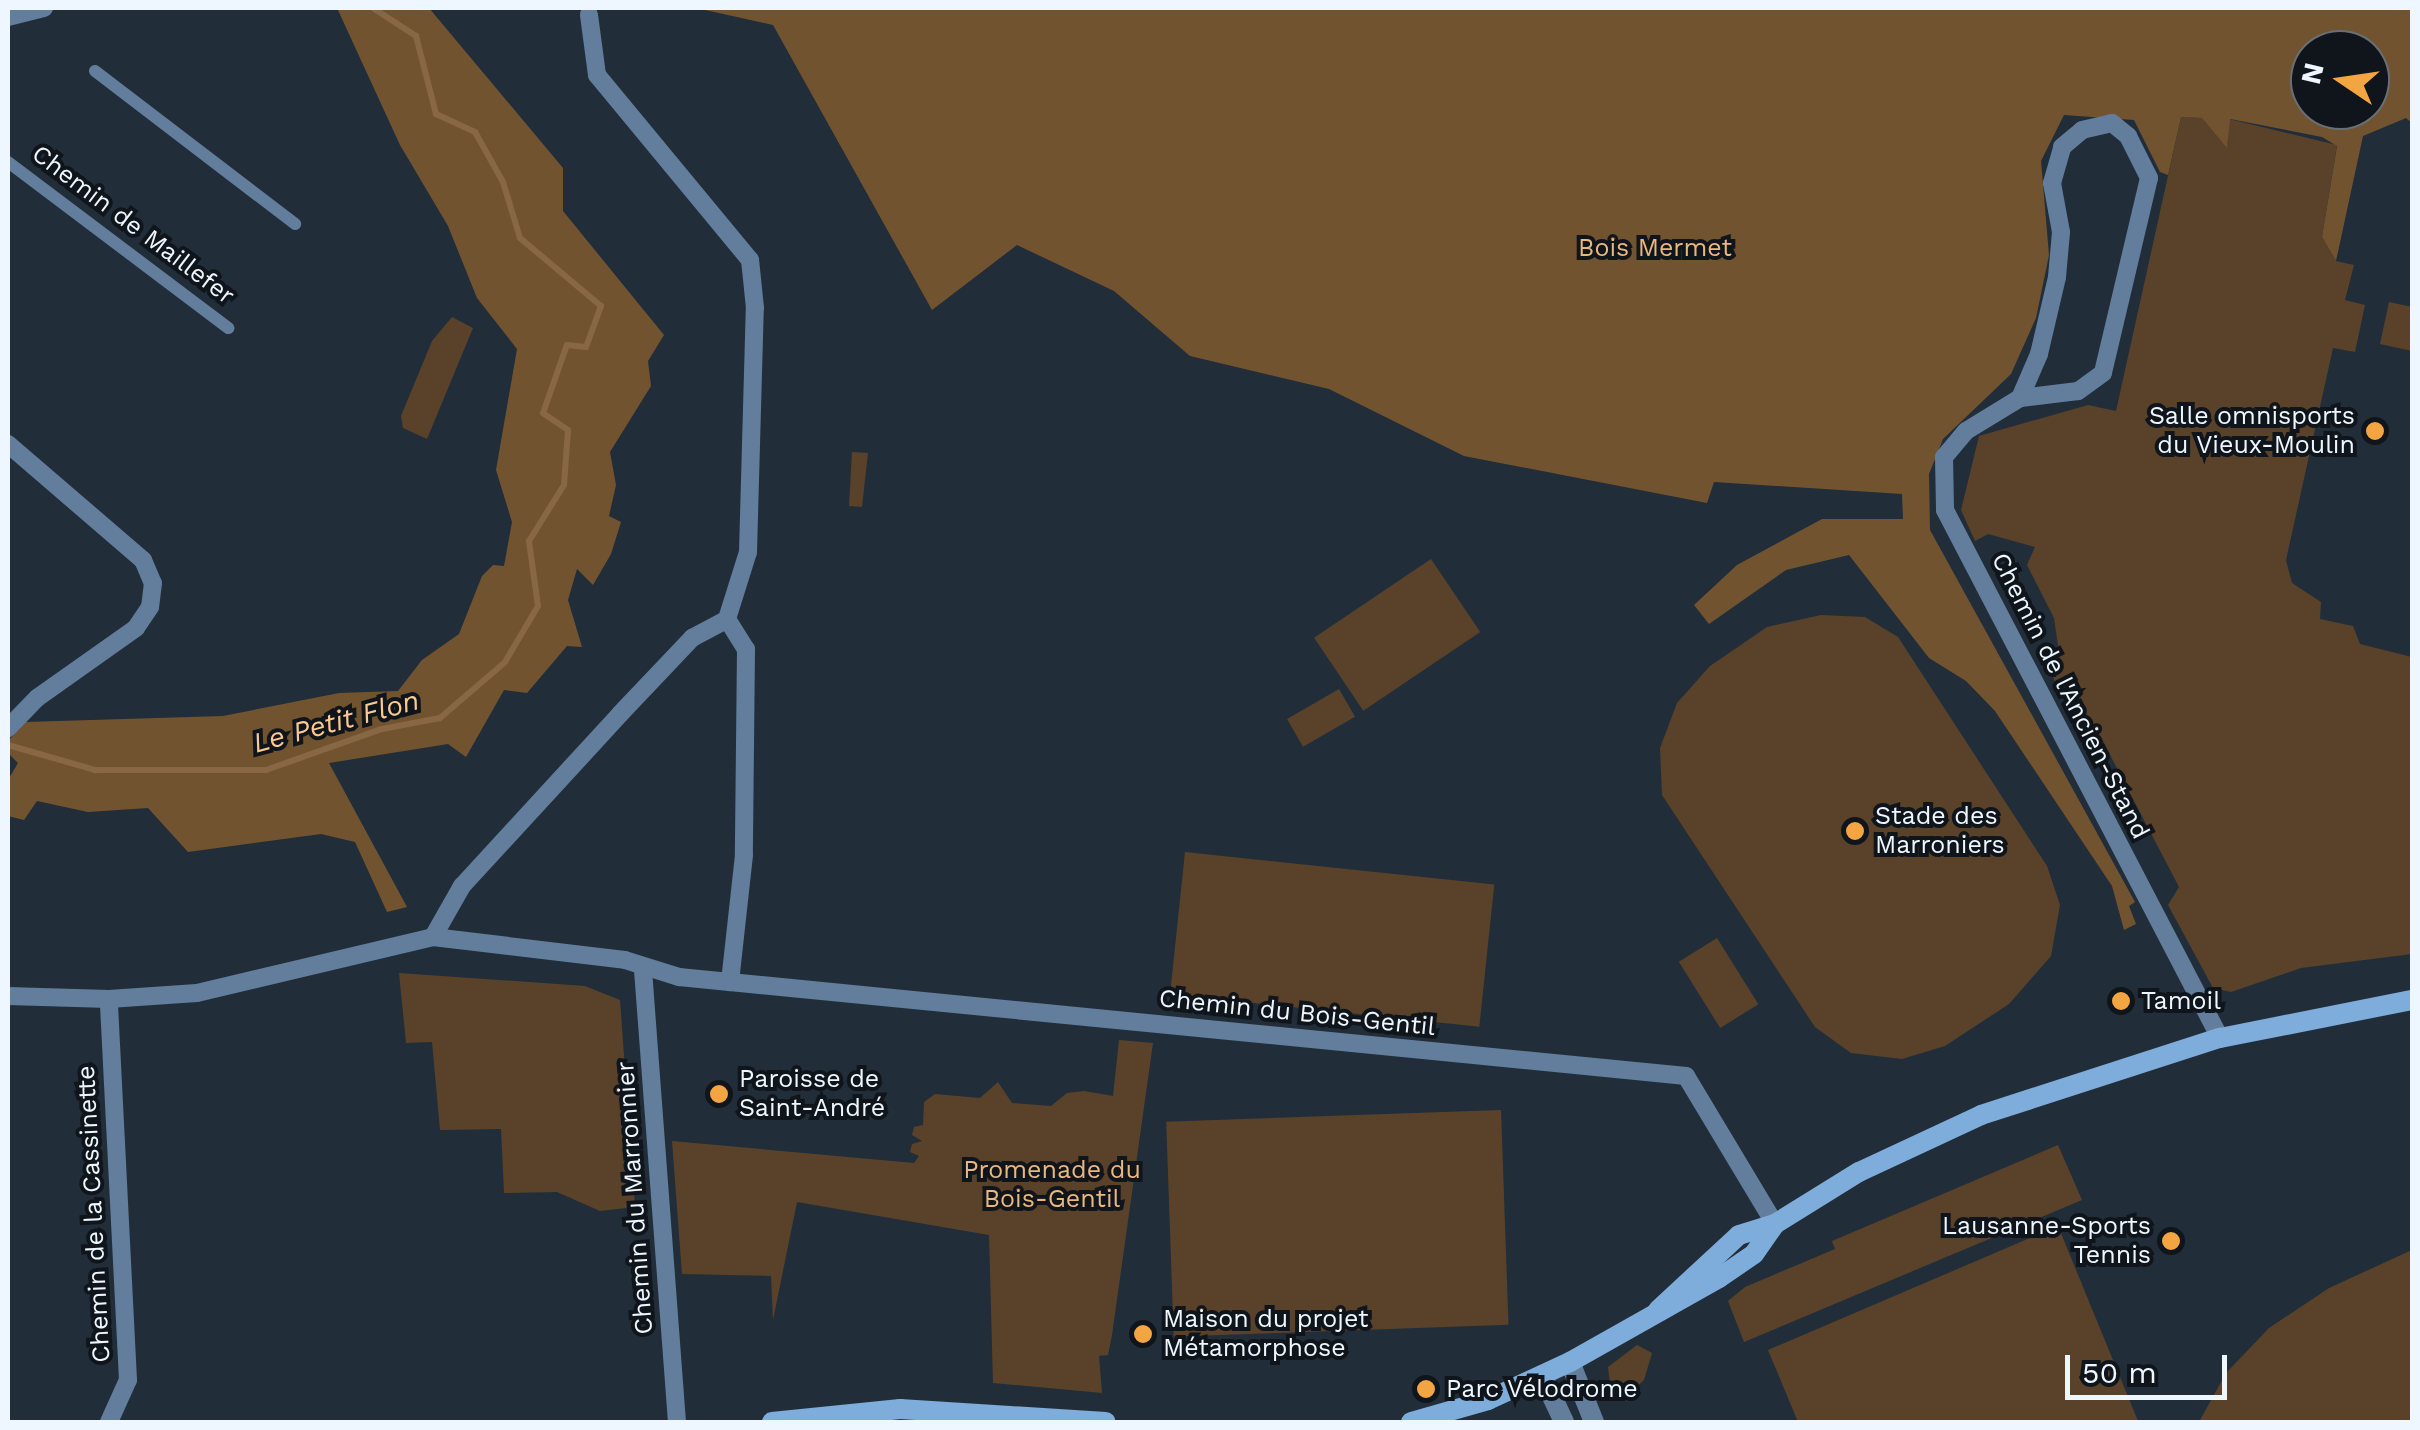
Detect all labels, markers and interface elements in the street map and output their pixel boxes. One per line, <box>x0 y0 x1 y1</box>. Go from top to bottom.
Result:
north arrow <box>2290 30 2390 130</box>
text: N <box>2294 60 2331 87</box>
street label: Chemin de Maillefer <box>26 139 240 311</box>
park label: Bois Mermet <box>1578 233 1732 263</box>
place label: Salle omnisports du Vieux-Moulin <box>2149 402 2355 461</box>
marker: Salle omnisports du Vieux-Moulin <box>2364 420 2386 442</box>
street label: Chemin de l'Ancien-Stand <box>1985 548 2155 844</box>
water label: Le Petit Flon <box>249 684 423 760</box>
place label: Stade des Marroniers <box>1875 802 2005 861</box>
marker: Stade des Marroniers <box>1844 820 1866 842</box>
street label: Chemin du Bois-Gentil <box>1157 984 1437 1042</box>
place label: Tamoil <box>2141 986 2221 1016</box>
marker: Tamoil <box>2110 990 2132 1012</box>
street label: Chemin du Marronnier <box>610 1060 660 1336</box>
street label: Chemin de la Cassinette <box>71 1064 117 1364</box>
place label: Paroisse de Saint-André <box>739 1065 885 1124</box>
marker: Paroisse de Saint-André <box>708 1083 730 1105</box>
park label: Promenade du Bois-Gentil <box>963 1156 1141 1215</box>
place label: Lausanne-Sports Tennis <box>1942 1212 2151 1271</box>
marker: Lausanne-Sports Tennis <box>2160 1230 2182 1252</box>
place label: Maison du projet Métamorphose <box>1163 1305 1368 1364</box>
marker: Maison du projet Métamorphose <box>1132 1323 1154 1345</box>
scale bar <box>2070 1335 2232 1397</box>
text: 50 m <box>2082 1355 2157 1390</box>
place label: Parc Vélodrome <box>1446 1374 1639 1404</box>
marker: Parc Vélodrome <box>1415 1378 1437 1400</box>

